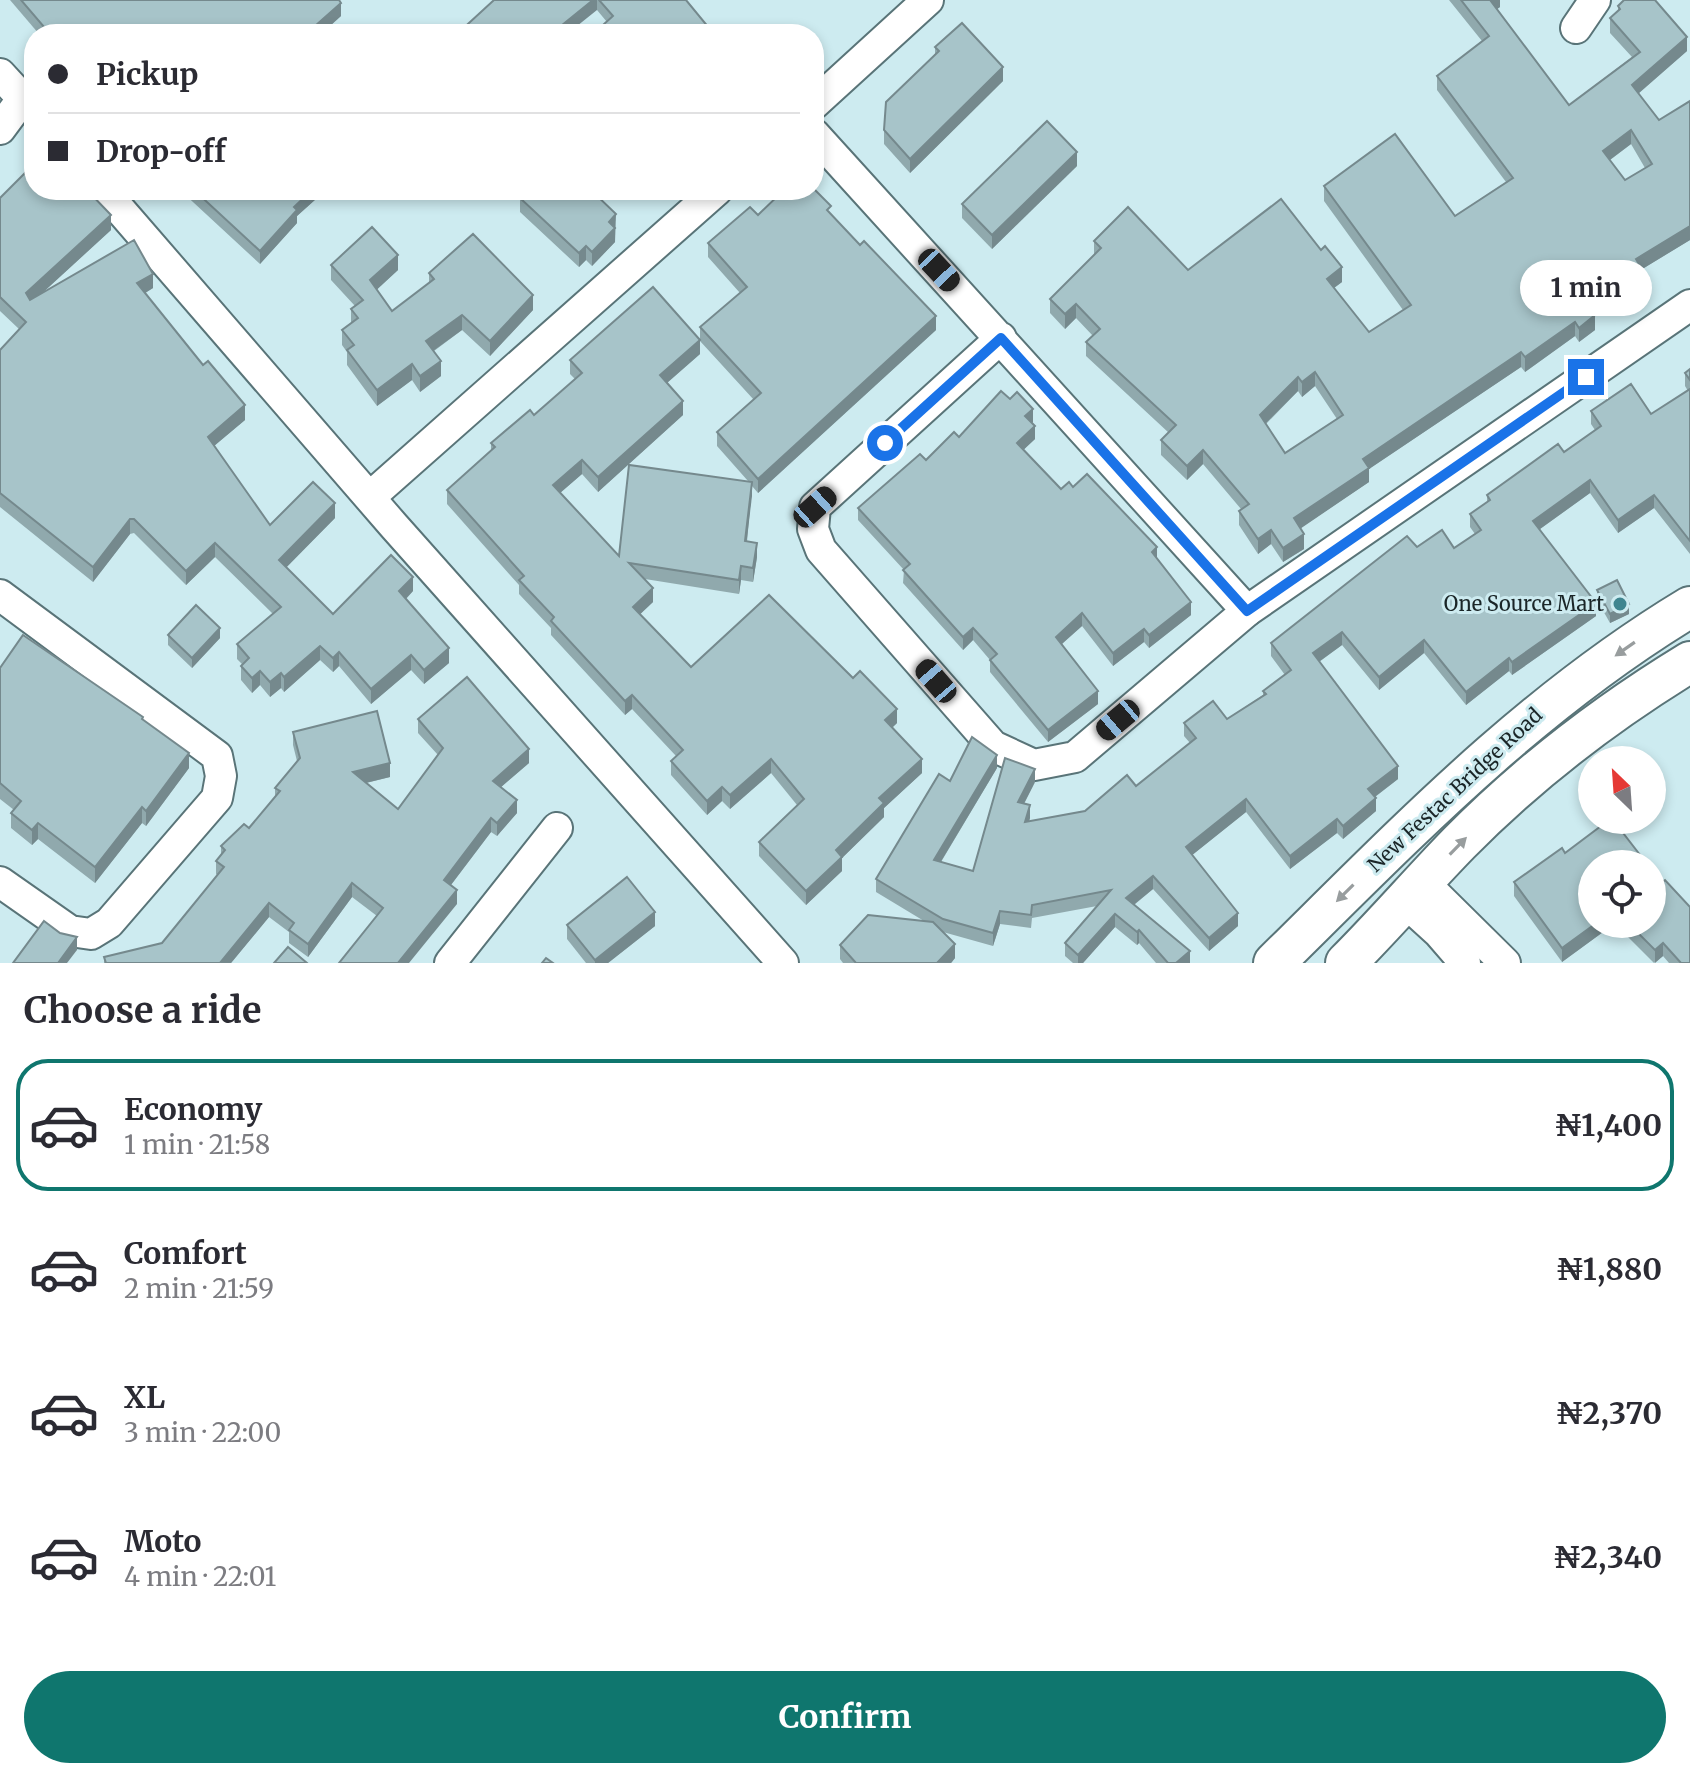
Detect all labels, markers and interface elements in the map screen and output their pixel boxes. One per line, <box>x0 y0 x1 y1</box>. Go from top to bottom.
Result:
text: Pickup <box>96 55 198 93</box>
text: Drop-off <box>96 132 226 170</box>
car <box>914 244 964 296</box>
callout: 1 min <box>1520 261 1652 317</box>
text: 1 min <box>1551 271 1621 304</box>
route end <box>1568 359 1604 395</box>
route start <box>867 425 903 461</box>
car <box>789 482 841 532</box>
place label: One Source Mart <box>1444 591 1604 616</box>
marker: One Source Mart <box>1611 595 1629 613</box>
one-way arrow <box>1614 641 1635 656</box>
car <box>911 655 961 707</box>
car <box>1092 695 1144 745</box>
street label: New Festac Bridge Road <box>1362 702 1547 877</box>
north arrow <box>1578 746 1666 834</box>
map controls <box>1578 746 1666 938</box>
one-way arrow <box>1448 837 1466 856</box>
button: locate <box>1578 850 1666 938</box>
one-way arrow <box>1336 883 1355 902</box>
text: Choose a ride <box>24 988 261 1033</box>
icon: car <box>28 1089 100 1161</box>
text: Economy <box>124 1090 262 1128</box>
text: ₦1,400 <box>1554 1106 1662 1144</box>
text: 1 min · 21:58 <box>124 1128 270 1161</box>
icon: car <box>28 1233 100 1305</box>
text: Comfort <box>124 1234 247 1272</box>
text: ₦1,880 <box>1555 1250 1662 1288</box>
text: 2 min · 21:59 <box>124 1272 274 1305</box>
icon: car <box>28 1377 100 1449</box>
text: XL <box>124 1378 165 1416</box>
text: ₦2,370 <box>1555 1394 1662 1432</box>
text: 3 min · 22:00 <box>124 1416 281 1449</box>
icon: car <box>28 1521 100 1593</box>
text: Moto <box>124 1522 202 1560</box>
text: ₦2,340 <box>1553 1538 1662 1576</box>
text: 4 min · 22:01 <box>124 1560 276 1593</box>
button: Confirm <box>24 1671 1666 1763</box>

